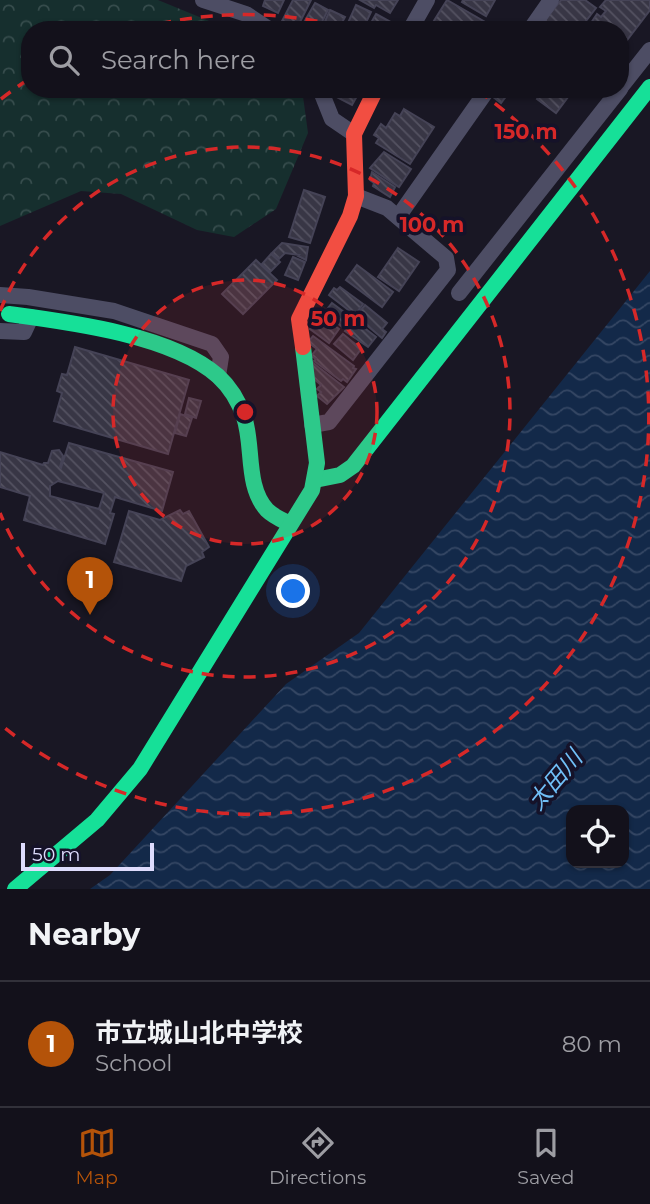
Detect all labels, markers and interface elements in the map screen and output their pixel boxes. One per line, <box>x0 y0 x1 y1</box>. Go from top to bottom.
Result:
search box <box>21 21 629 98</box>
icon: search <box>45 41 83 79</box>
text: Search here <box>101 44 256 76</box>
text: 150 m <box>495 119 557 144</box>
text: 100 m <box>400 212 464 237</box>
text: 50 m <box>311 306 365 331</box>
centre of rings <box>233 400 257 424</box>
pin: 1 <box>67 557 113 615</box>
your location <box>276 574 310 608</box>
water label: 太田川 <box>522 742 590 815</box>
map controls <box>566 805 629 868</box>
button: locate <box>566 805 629 868</box>
scale bar <box>21 840 154 872</box>
text: 50 m <box>32 843 80 866</box>
text: Nearby <box>28 916 140 953</box>
text: 市立城山北中学校 <box>95 1017 303 1049</box>
text: 1 <box>46 1030 56 1058</box>
text: 80 m <box>562 1030 622 1058</box>
text: School <box>95 1049 173 1077</box>
tab: Map <box>76 1124 118 1189</box>
tab: Directions <box>269 1124 366 1189</box>
tab: Saved <box>517 1124 574 1189</box>

